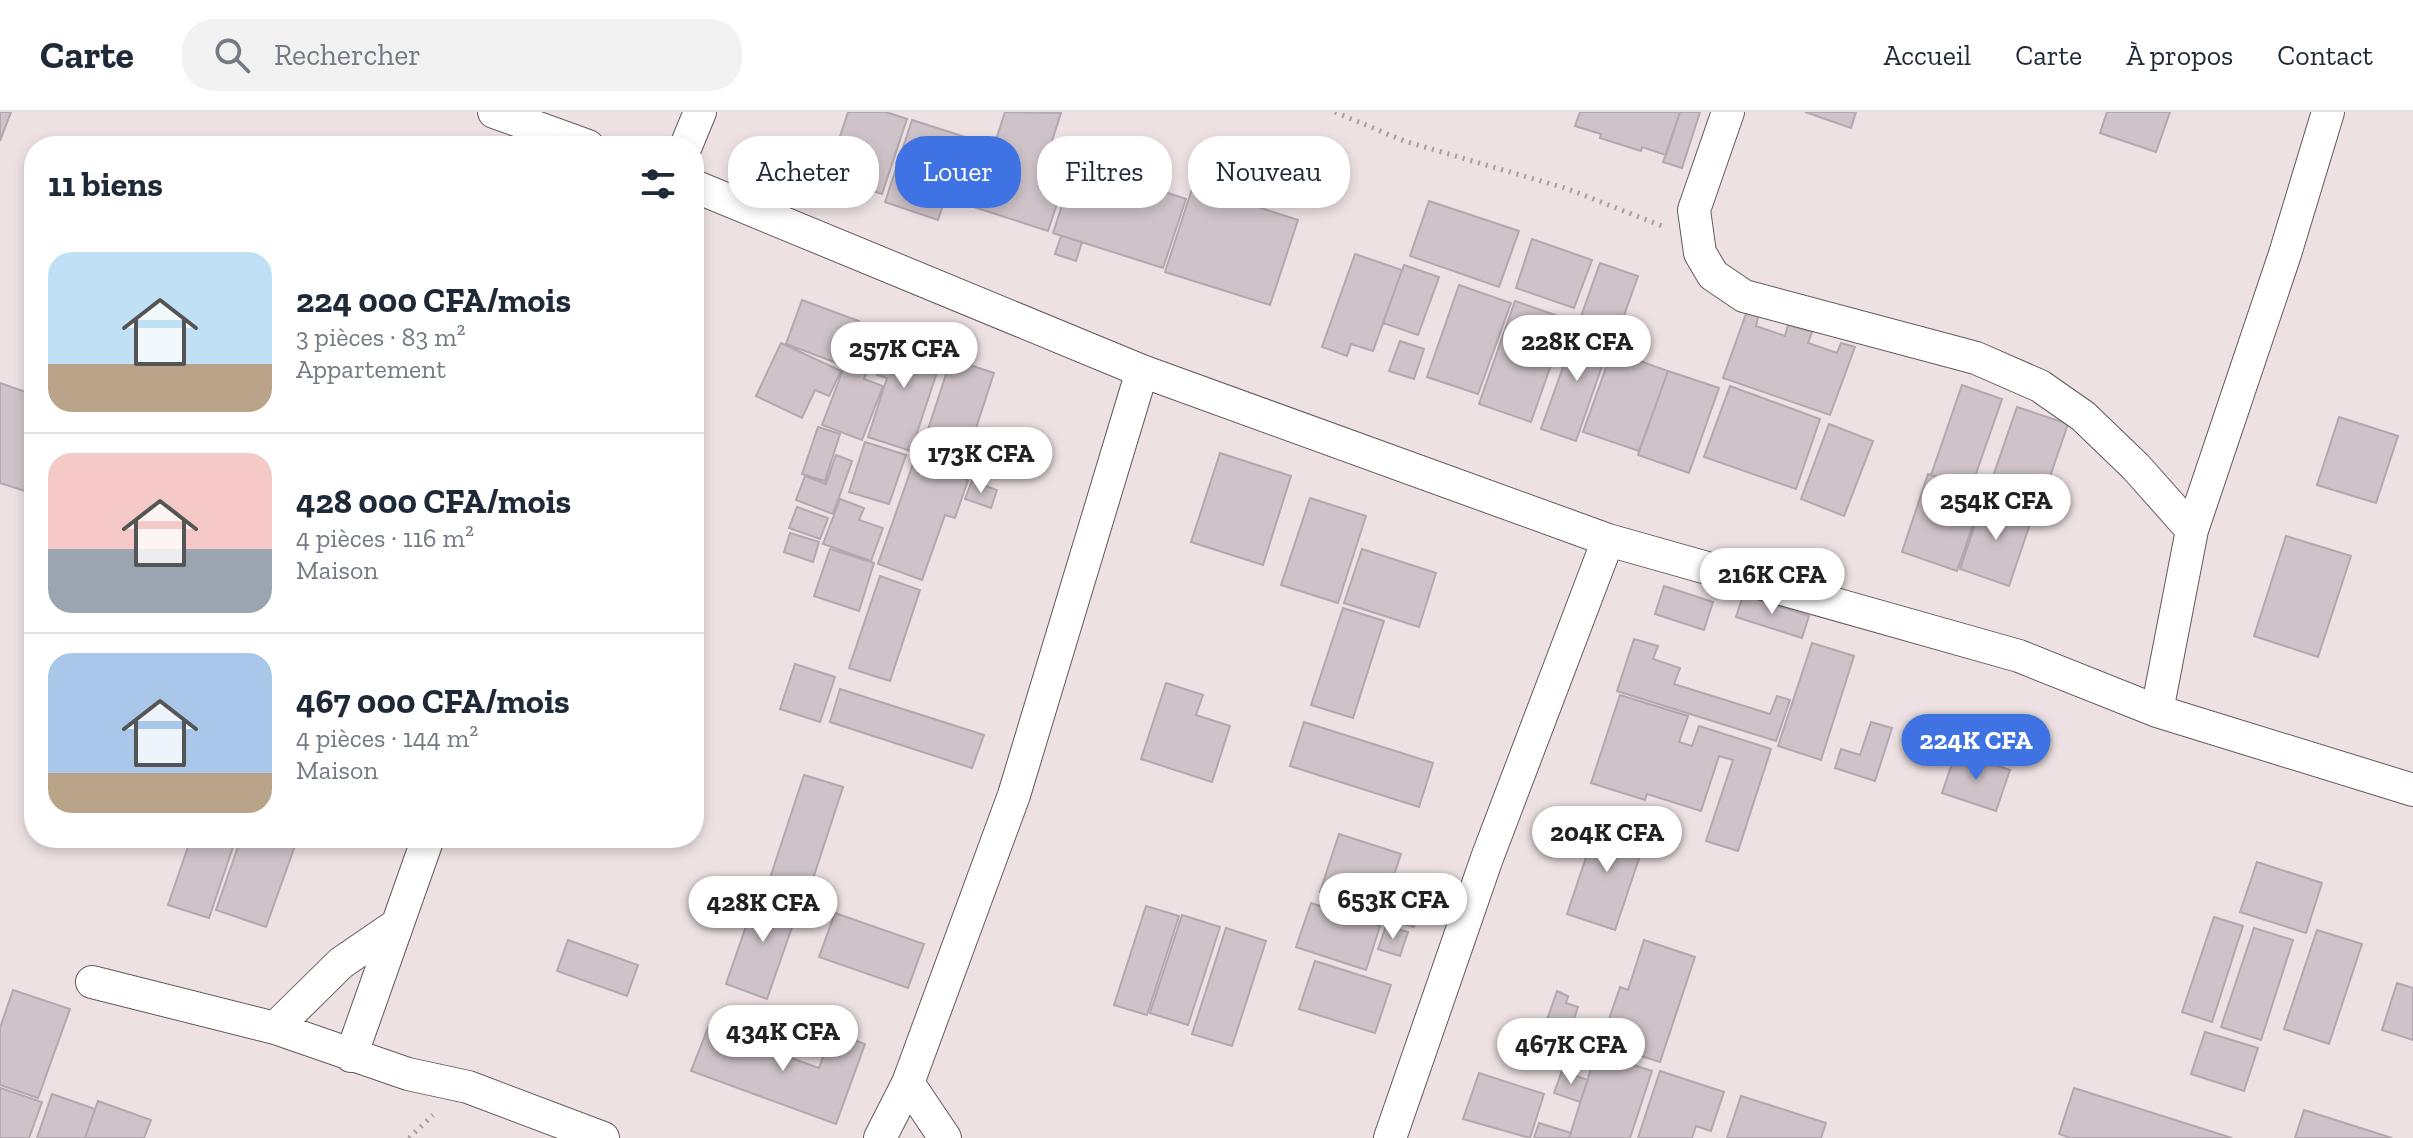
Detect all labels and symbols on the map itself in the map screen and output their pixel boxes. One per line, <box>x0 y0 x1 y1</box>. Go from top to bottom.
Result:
pin: 228K CFA <box>1494 315 1660 383</box>
pin: 257K CFA <box>821 322 987 390</box>
pin: 173K CFA <box>898 427 1064 495</box>
pin: 254K CFA <box>1913 474 2079 542</box>
pin: 216K CFA <box>1689 548 1855 616</box>
pin: 224K CFA <box>1893 714 2059 782</box>
pin: 204K CFA <box>1524 806 1690 874</box>
pin: 653K CFA <box>1310 873 1476 941</box>
pin: 428K CFA <box>680 876 846 944</box>
pin: 434K CFA <box>700 1005 866 1073</box>
pin: 467K CFA <box>1488 1018 1654 1086</box>

